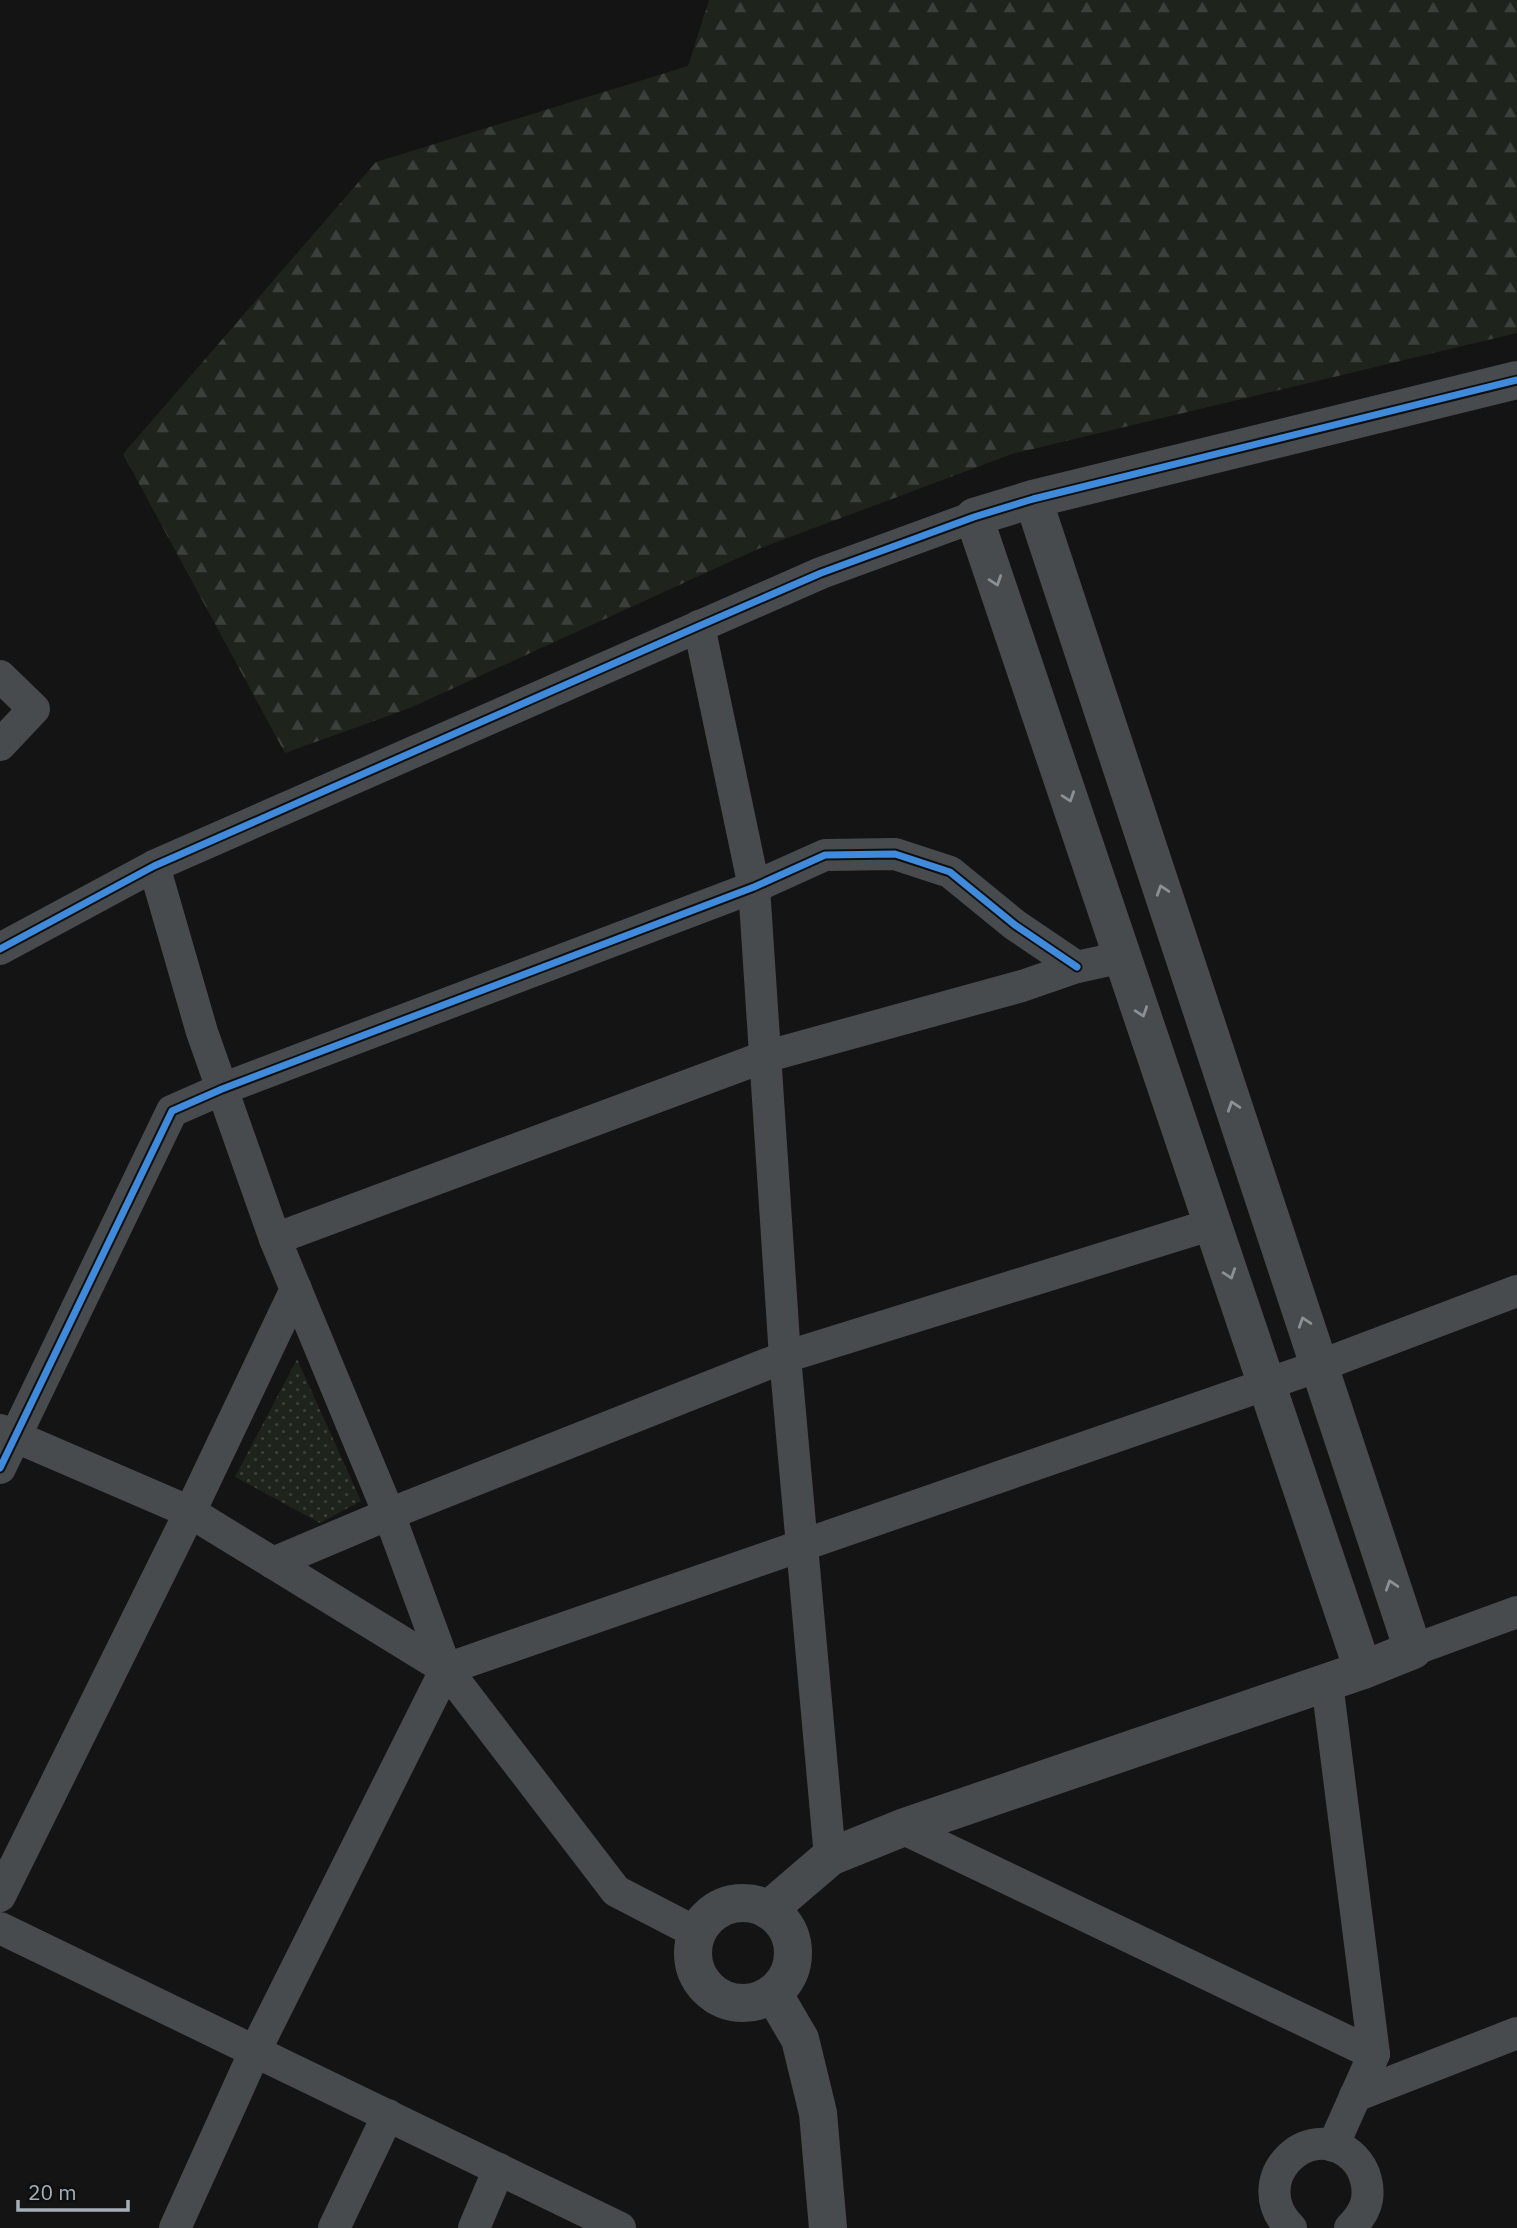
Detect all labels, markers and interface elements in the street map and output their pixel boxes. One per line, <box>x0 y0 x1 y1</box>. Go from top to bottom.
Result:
one-way arrow <box>988 575 1002 587</box>
one-way arrow <box>1061 790 1075 802</box>
one-way arrow <box>1156 885 1170 897</box>
one-way arrow <box>1133 1006 1148 1018</box>
one-way arrow <box>1227 1101 1241 1113</box>
one-way arrow <box>1222 1268 1236 1280</box>
one-way arrow <box>1298 1317 1313 1329</box>
one-way arrow <box>1385 1579 1400 1591</box>
scale bar <box>18 2168 128 2212</box>
text: 20 m <box>28 2178 77 2206</box>

